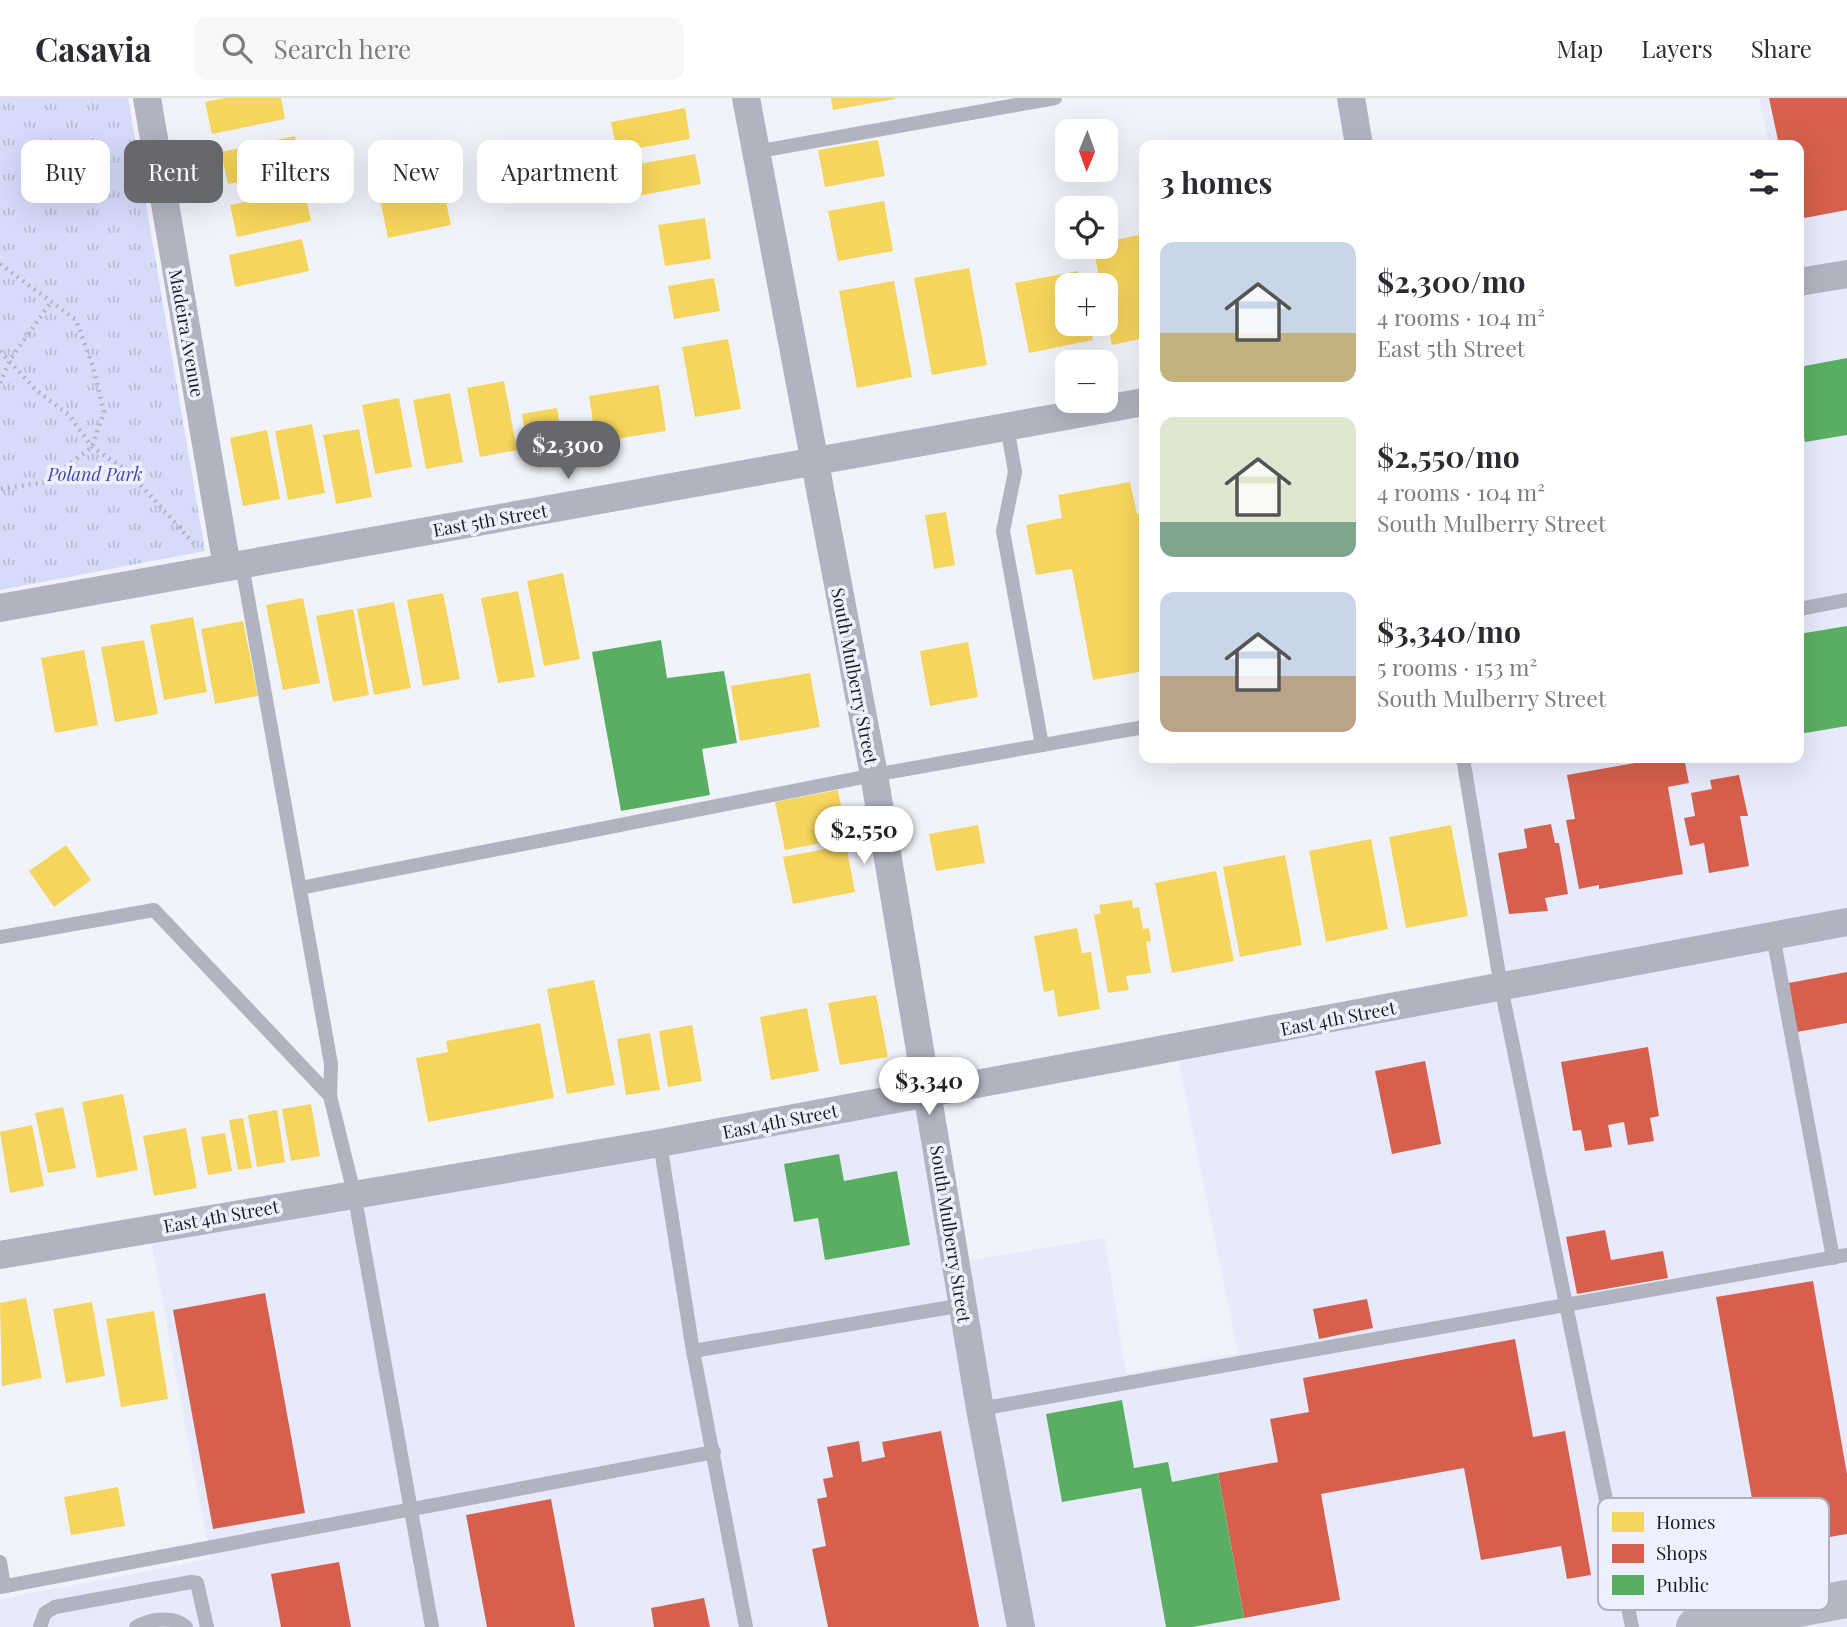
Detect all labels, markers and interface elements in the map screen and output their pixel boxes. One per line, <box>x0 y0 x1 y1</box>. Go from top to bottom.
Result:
search box <box>194 17 684 80</box>
text: Casavia <box>35 26 152 70</box>
icon: search <box>218 29 256 67</box>
text: Search here <box>274 31 411 66</box>
text: Map <box>1557 32 1603 64</box>
text: Layers <box>1641 32 1713 64</box>
text: Share <box>1751 32 1812 64</box>
north arrow <box>1055 119 1118 182</box>
map controls <box>1055 119 1118 413</box>
chip: Buy <box>21 140 110 203</box>
chip: Rent <box>124 140 223 203</box>
chip: Filters <box>237 140 354 203</box>
chip: New <box>368 140 463 203</box>
chip: Apartment <box>477 140 642 203</box>
text: 3 homes <box>1160 162 1272 202</box>
icon: filters <box>1745 163 1783 201</box>
button: locate <box>1055 196 1118 259</box>
text: $2,300/mo <box>1377 261 1526 301</box>
street label: Madeira Avenue <box>164 267 210 399</box>
icon: home <box>1216 270 1300 354</box>
button: + <box>1055 273 1118 336</box>
text: 4 rooms · 104 m² <box>1377 301 1545 332</box>
text: East 5th Street <box>1377 332 1525 363</box>
button: − <box>1055 350 1118 413</box>
pin: $2,300 <box>511 422 625 481</box>
text: $2,300 <box>532 428 604 459</box>
text: $2,550/mo <box>1377 436 1520 476</box>
icon: home <box>1216 445 1300 529</box>
park label: Poland Park <box>46 462 143 486</box>
text: 4 rooms · 104 m² <box>1377 476 1545 507</box>
street label: East 5th Street <box>431 498 550 542</box>
text: South Mulberry Street <box>1377 507 1606 538</box>
street label: South Mulberry Street <box>826 586 884 767</box>
text: $3,340/mo <box>1377 611 1521 651</box>
icon: home <box>1216 620 1300 704</box>
text: 5 rooms · 153 m² <box>1377 651 1537 682</box>
text: South Mulberry Street <box>1377 682 1606 713</box>
pin: $2,550 <box>807 806 921 866</box>
text: $2,550 <box>830 813 898 844</box>
street label: East 4th Street <box>1278 995 1398 1041</box>
pin: $3,340 <box>872 1058 986 1117</box>
text: $3,340 <box>895 1064 963 1095</box>
street label: East 4th Street <box>720 1098 840 1144</box>
street label: South Mulberry Street <box>925 1144 977 1325</box>
street label: East 4th Street <box>161 1194 281 1238</box>
legend <box>1598 1498 1829 1610</box>
text: Homes <box>1656 1508 1715 1534</box>
text: Shops <box>1656 1539 1707 1565</box>
text: Public <box>1656 1571 1709 1597</box>

